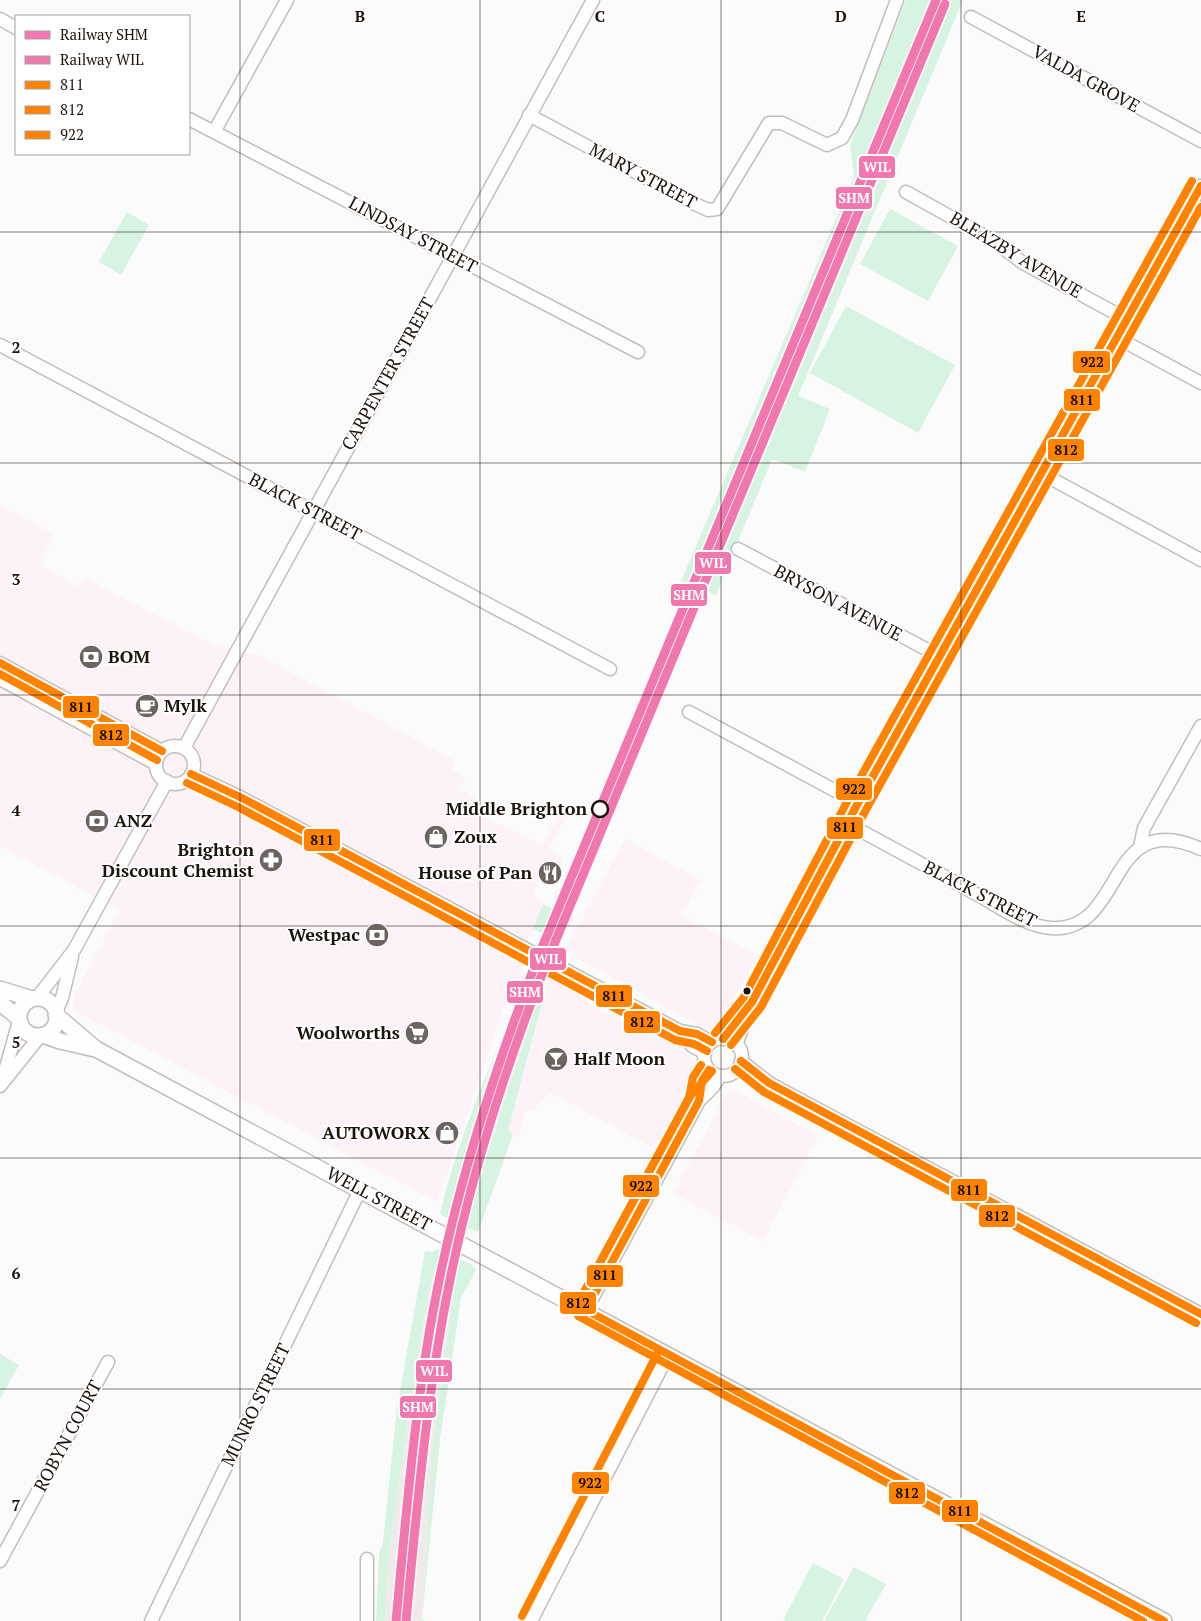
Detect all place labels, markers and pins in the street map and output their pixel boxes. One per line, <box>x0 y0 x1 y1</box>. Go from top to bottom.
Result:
bank icon: BOM <box>78 644 104 670</box>
place label: BOM <box>108 644 150 668</box>
cafe icon: Mylk <box>134 693 160 719</box>
place label: Mylk <box>164 693 207 717</box>
place label: Middle Brighton <box>446 796 587 820</box>
marker: Middle Brighton <box>591 800 609 818</box>
bank icon: ANZ <box>84 808 110 834</box>
place label: ANZ <box>114 808 152 832</box>
shop icon: Zoux <box>423 824 449 850</box>
place label: Zoux <box>454 824 497 848</box>
place label: Brighton Discount Chemist <box>102 837 254 882</box>
pharmacy icon: Brighton Discount Chemist <box>258 847 284 873</box>
place label: House of Pan <box>418 860 532 884</box>
restaurant icon: House of Pan <box>537 860 563 886</box>
place label: Westpac <box>288 922 360 946</box>
bank icon: Westpac <box>364 922 390 948</box>
unlabelled marker <box>742 986 752 996</box>
place label: Woolworths <box>296 1020 400 1044</box>
supermarket icon: Woolworths <box>404 1020 430 1046</box>
bar icon: Half Moon <box>543 1046 569 1072</box>
place label: Half Moon <box>574 1046 666 1070</box>
place label: AUTOWORX <box>322 1120 430 1144</box>
shop icon: AUTOWORX <box>434 1120 460 1146</box>

